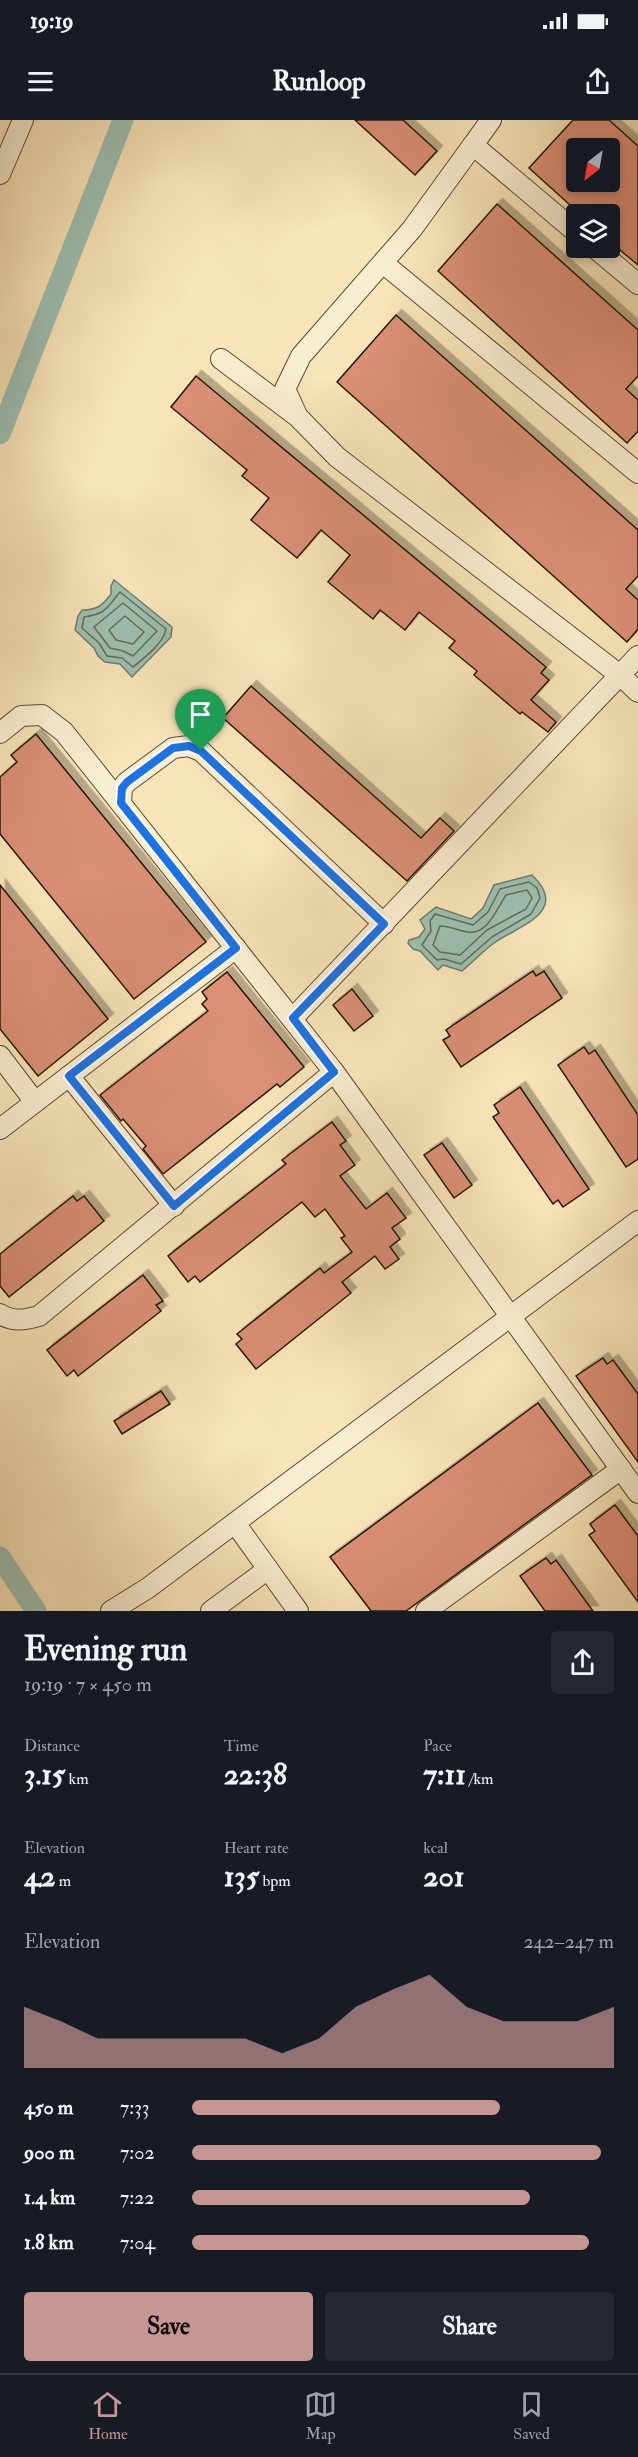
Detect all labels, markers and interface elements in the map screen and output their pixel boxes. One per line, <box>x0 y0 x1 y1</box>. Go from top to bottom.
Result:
text: 19:19 <box>30 7 74 35</box>
icon: menu <box>24 65 57 98</box>
text: Runloop <box>272 65 366 98</box>
icon: share <box>581 65 614 98</box>
north arrow <box>566 138 620 192</box>
map controls <box>566 138 620 258</box>
button: layers <box>566 204 620 258</box>
pin <box>175 689 226 751</box>
icon: arrive <box>184 698 217 731</box>
text: Evening run <box>24 1629 187 1670</box>
button: share <box>551 1631 614 1694</box>
text: 19:19 · 7 × 450 m <box>24 1672 152 1697</box>
text: Distance <box>24 1736 80 1756</box>
text: Time <box>224 1736 259 1756</box>
text: Pace <box>423 1736 452 1756</box>
text: 3.15 <box>24 1756 65 1793</box>
text: 22:38 <box>224 1756 287 1793</box>
text: 7:11 <box>423 1756 466 1793</box>
text: km <box>65 1769 89 1789</box>
text: /km <box>466 1769 494 1789</box>
text: Elevation <box>24 1838 85 1858</box>
text: Heart rate <box>224 1838 289 1858</box>
text: kcal <box>423 1838 448 1858</box>
text: 42 <box>24 1858 55 1895</box>
text: 135 <box>224 1858 259 1895</box>
text: 201 <box>423 1858 464 1895</box>
text: m <box>55 1871 71 1891</box>
text: bpm <box>259 1871 291 1891</box>
text: Elevation <box>24 1929 100 1954</box>
text: 242–247 m <box>523 1929 614 1954</box>
text: 450 m <box>24 2095 73 2120</box>
text: 7:33 <box>120 2095 149 2120</box>
text: 900 m <box>24 2140 74 2165</box>
text: 7:02 <box>120 2140 155 2165</box>
text: 1.4 km <box>24 2185 75 2210</box>
text: 7:22 <box>120 2185 154 2210</box>
text: 1.8 km <box>24 2230 74 2255</box>
text: 7:04 <box>120 2230 155 2255</box>
button: Save <box>24 2292 313 2361</box>
button: Share <box>325 2292 614 2361</box>
tab: Home <box>88 2388 128 2444</box>
tab: Map <box>304 2388 337 2444</box>
tab: Saved <box>513 2388 550 2444</box>

